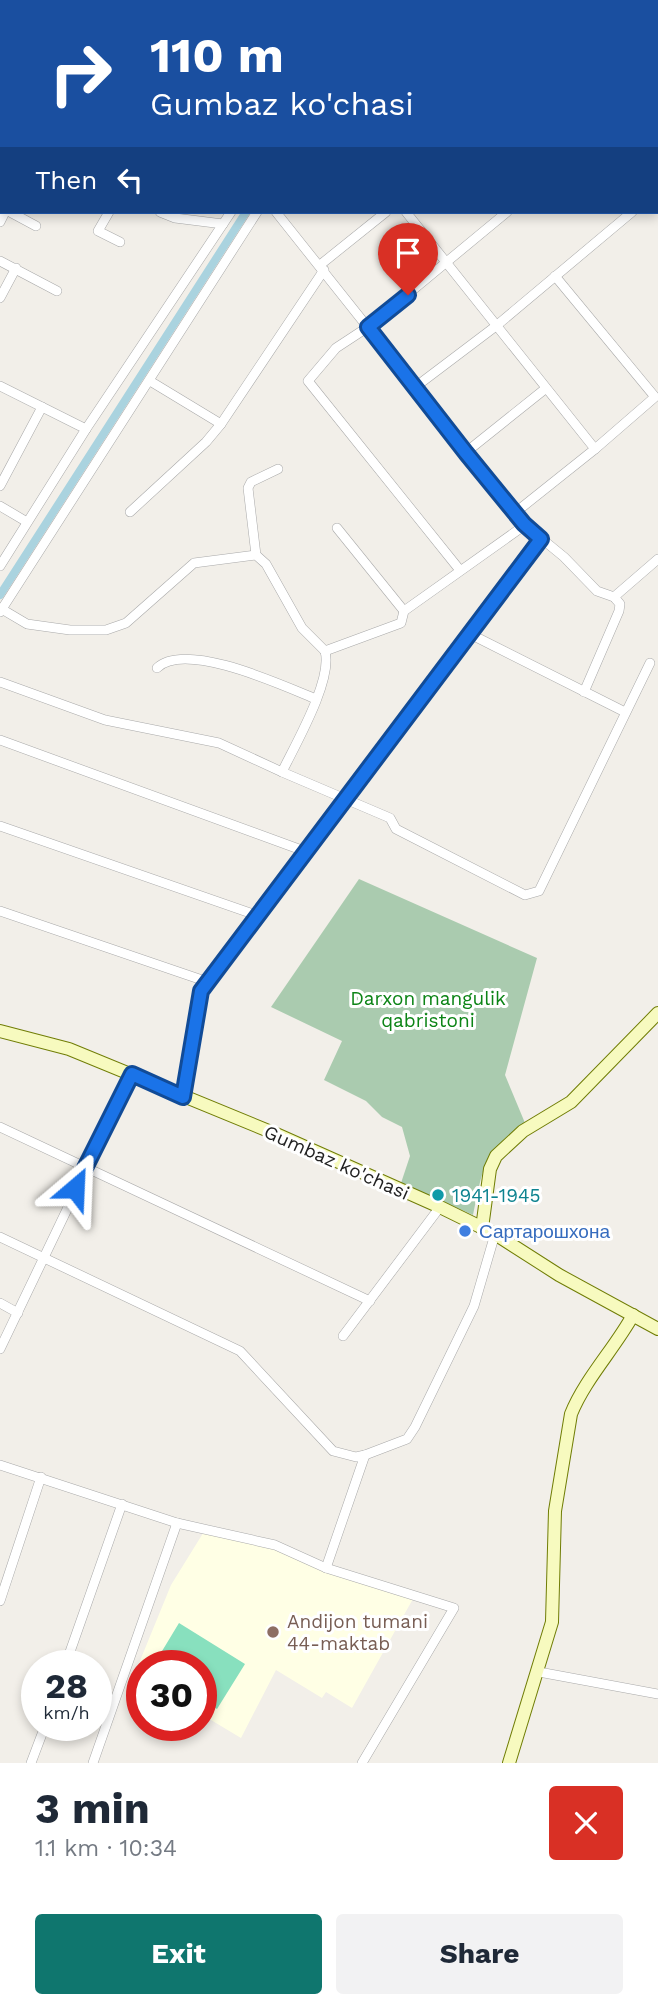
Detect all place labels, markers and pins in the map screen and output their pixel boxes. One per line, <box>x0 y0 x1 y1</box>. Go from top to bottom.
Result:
pin <box>378 223 438 295</box>
place label: 1941-1945 <box>452 1184 541 1207</box>
marker: 1941-1945 <box>430 1187 446 1203</box>
place label: Сартарошхона <box>479 1220 610 1243</box>
marker: Сартарошхона <box>457 1223 473 1239</box>
place label: Andijon tumani 44-maktab <box>287 1610 428 1655</box>
marker: Andijon tumani 44-maktab <box>265 1624 281 1640</box>

